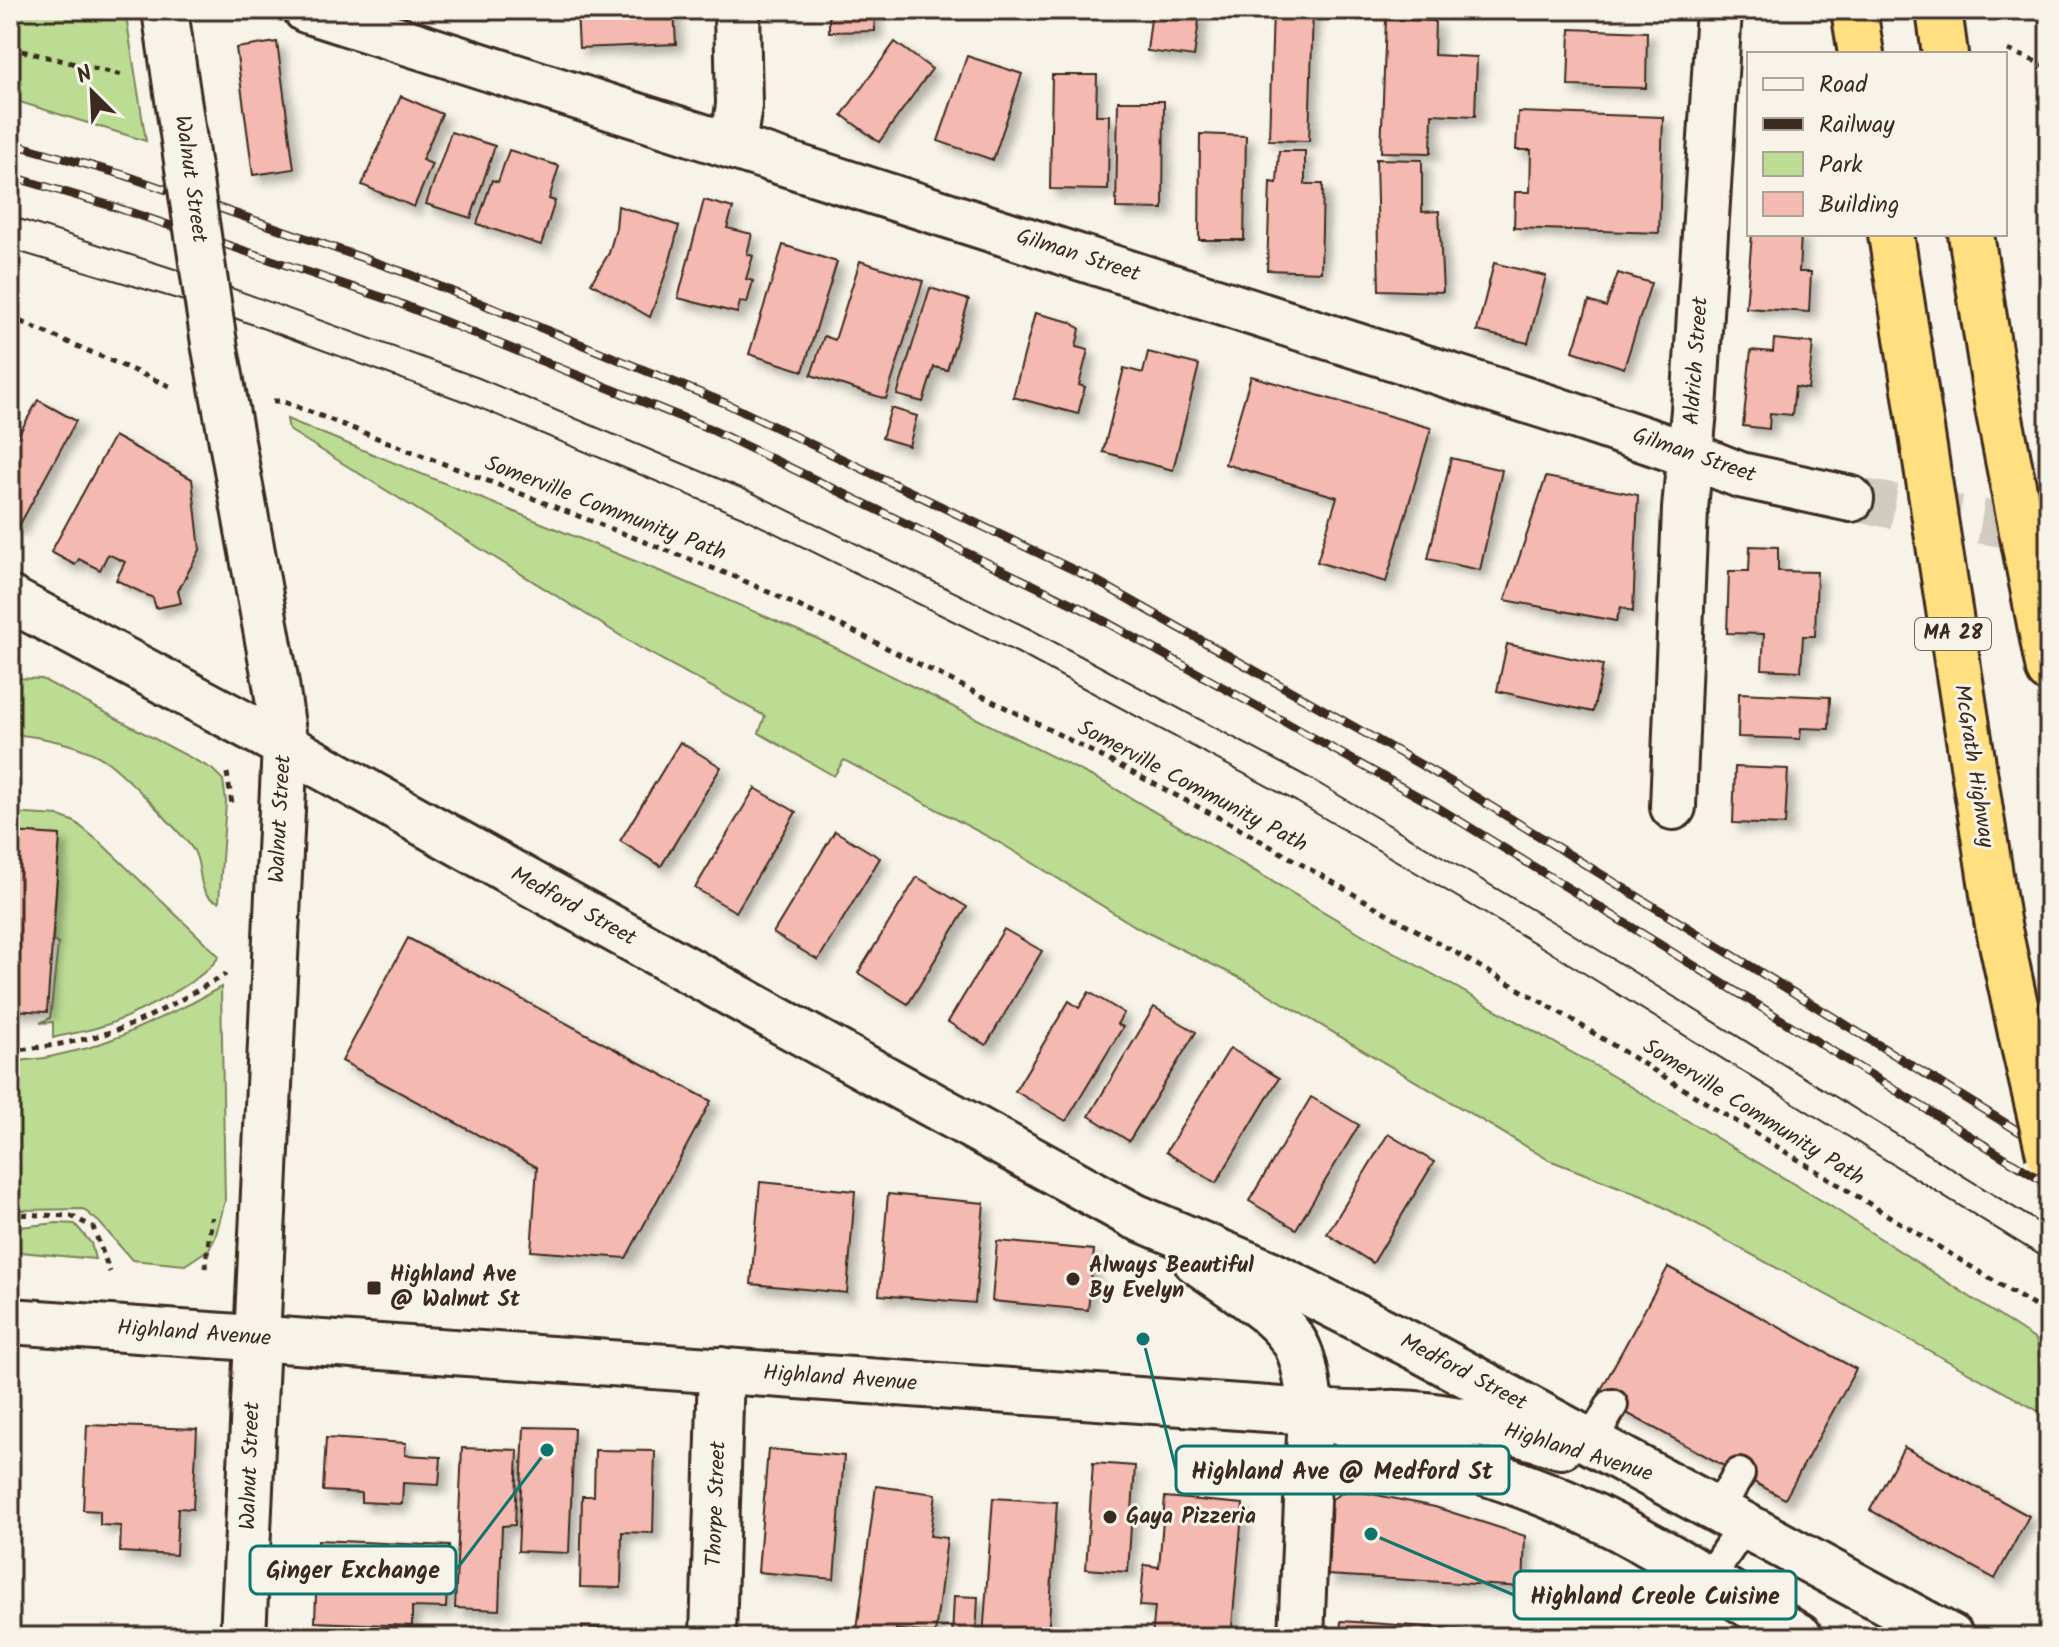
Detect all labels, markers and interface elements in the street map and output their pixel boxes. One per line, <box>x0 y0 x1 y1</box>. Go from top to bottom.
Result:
north arrow <box>52 52 132 132</box>
legend <box>1747 52 2007 236</box>
text: N <box>71 57 98 95</box>
text: Road <box>1819 66 1868 105</box>
text: Railway <box>1819 106 1895 145</box>
street label: Walnut Street <box>164 113 216 245</box>
text: Park <box>1819 146 1863 185</box>
text: Building <box>1819 186 1899 225</box>
street label: Gilman Street <box>1012 220 1145 293</box>
street label: Aldrich Street <box>1675 295 1719 426</box>
street label: Gilman Street <box>1628 419 1761 494</box>
street label: Somerville Community Path <box>479 447 731 571</box>
road number: MA 28 <box>1915 618 1991 650</box>
street label: McGrath Highway <box>1943 682 2003 851</box>
street label: Somerville Community Path <box>1071 711 1313 863</box>
street label: Walnut Street <box>260 754 302 884</box>
street label: Medford Street <box>504 858 643 956</box>
street label: Somerville Community Path <box>1635 1030 1871 1196</box>
place label: Always Beautiful By Evelyn <box>1089 1249 1254 1309</box>
place label: Highland Ave @ Walnut St <box>390 1258 521 1318</box>
marker: Always Beautiful By Evelyn <box>1064 1270 1082 1288</box>
marker: Highland Ave @ Walnut St <box>365 1279 383 1297</box>
street label: Highland Avenue <box>116 1311 272 1357</box>
street label: Medford Street <box>1393 1325 1533 1421</box>
street label: Highland Avenue <box>762 1356 918 1402</box>
street label: Walnut Street <box>231 1401 271 1531</box>
street label: Highland Avenue <box>1499 1414 1657 1492</box>
street label: Thorpe Street <box>697 1440 737 1567</box>
callout: Highland Ave @ Medford St <box>1176 1446 1509 1494</box>
text: Highland Ave @ Medford St <box>1191 1453 1494 1492</box>
place label: Gaya Pizzeria <box>1126 1500 1256 1535</box>
marker: Gaya Pizzeria <box>1101 1508 1119 1526</box>
callout: Ginger Exchange <box>250 1546 456 1594</box>
text: Ginger Exchange <box>266 1552 440 1591</box>
callout: Highland Creole Cuisine <box>1514 1571 1796 1619</box>
text: Highland Creole Cuisine <box>1530 1578 1780 1617</box>

